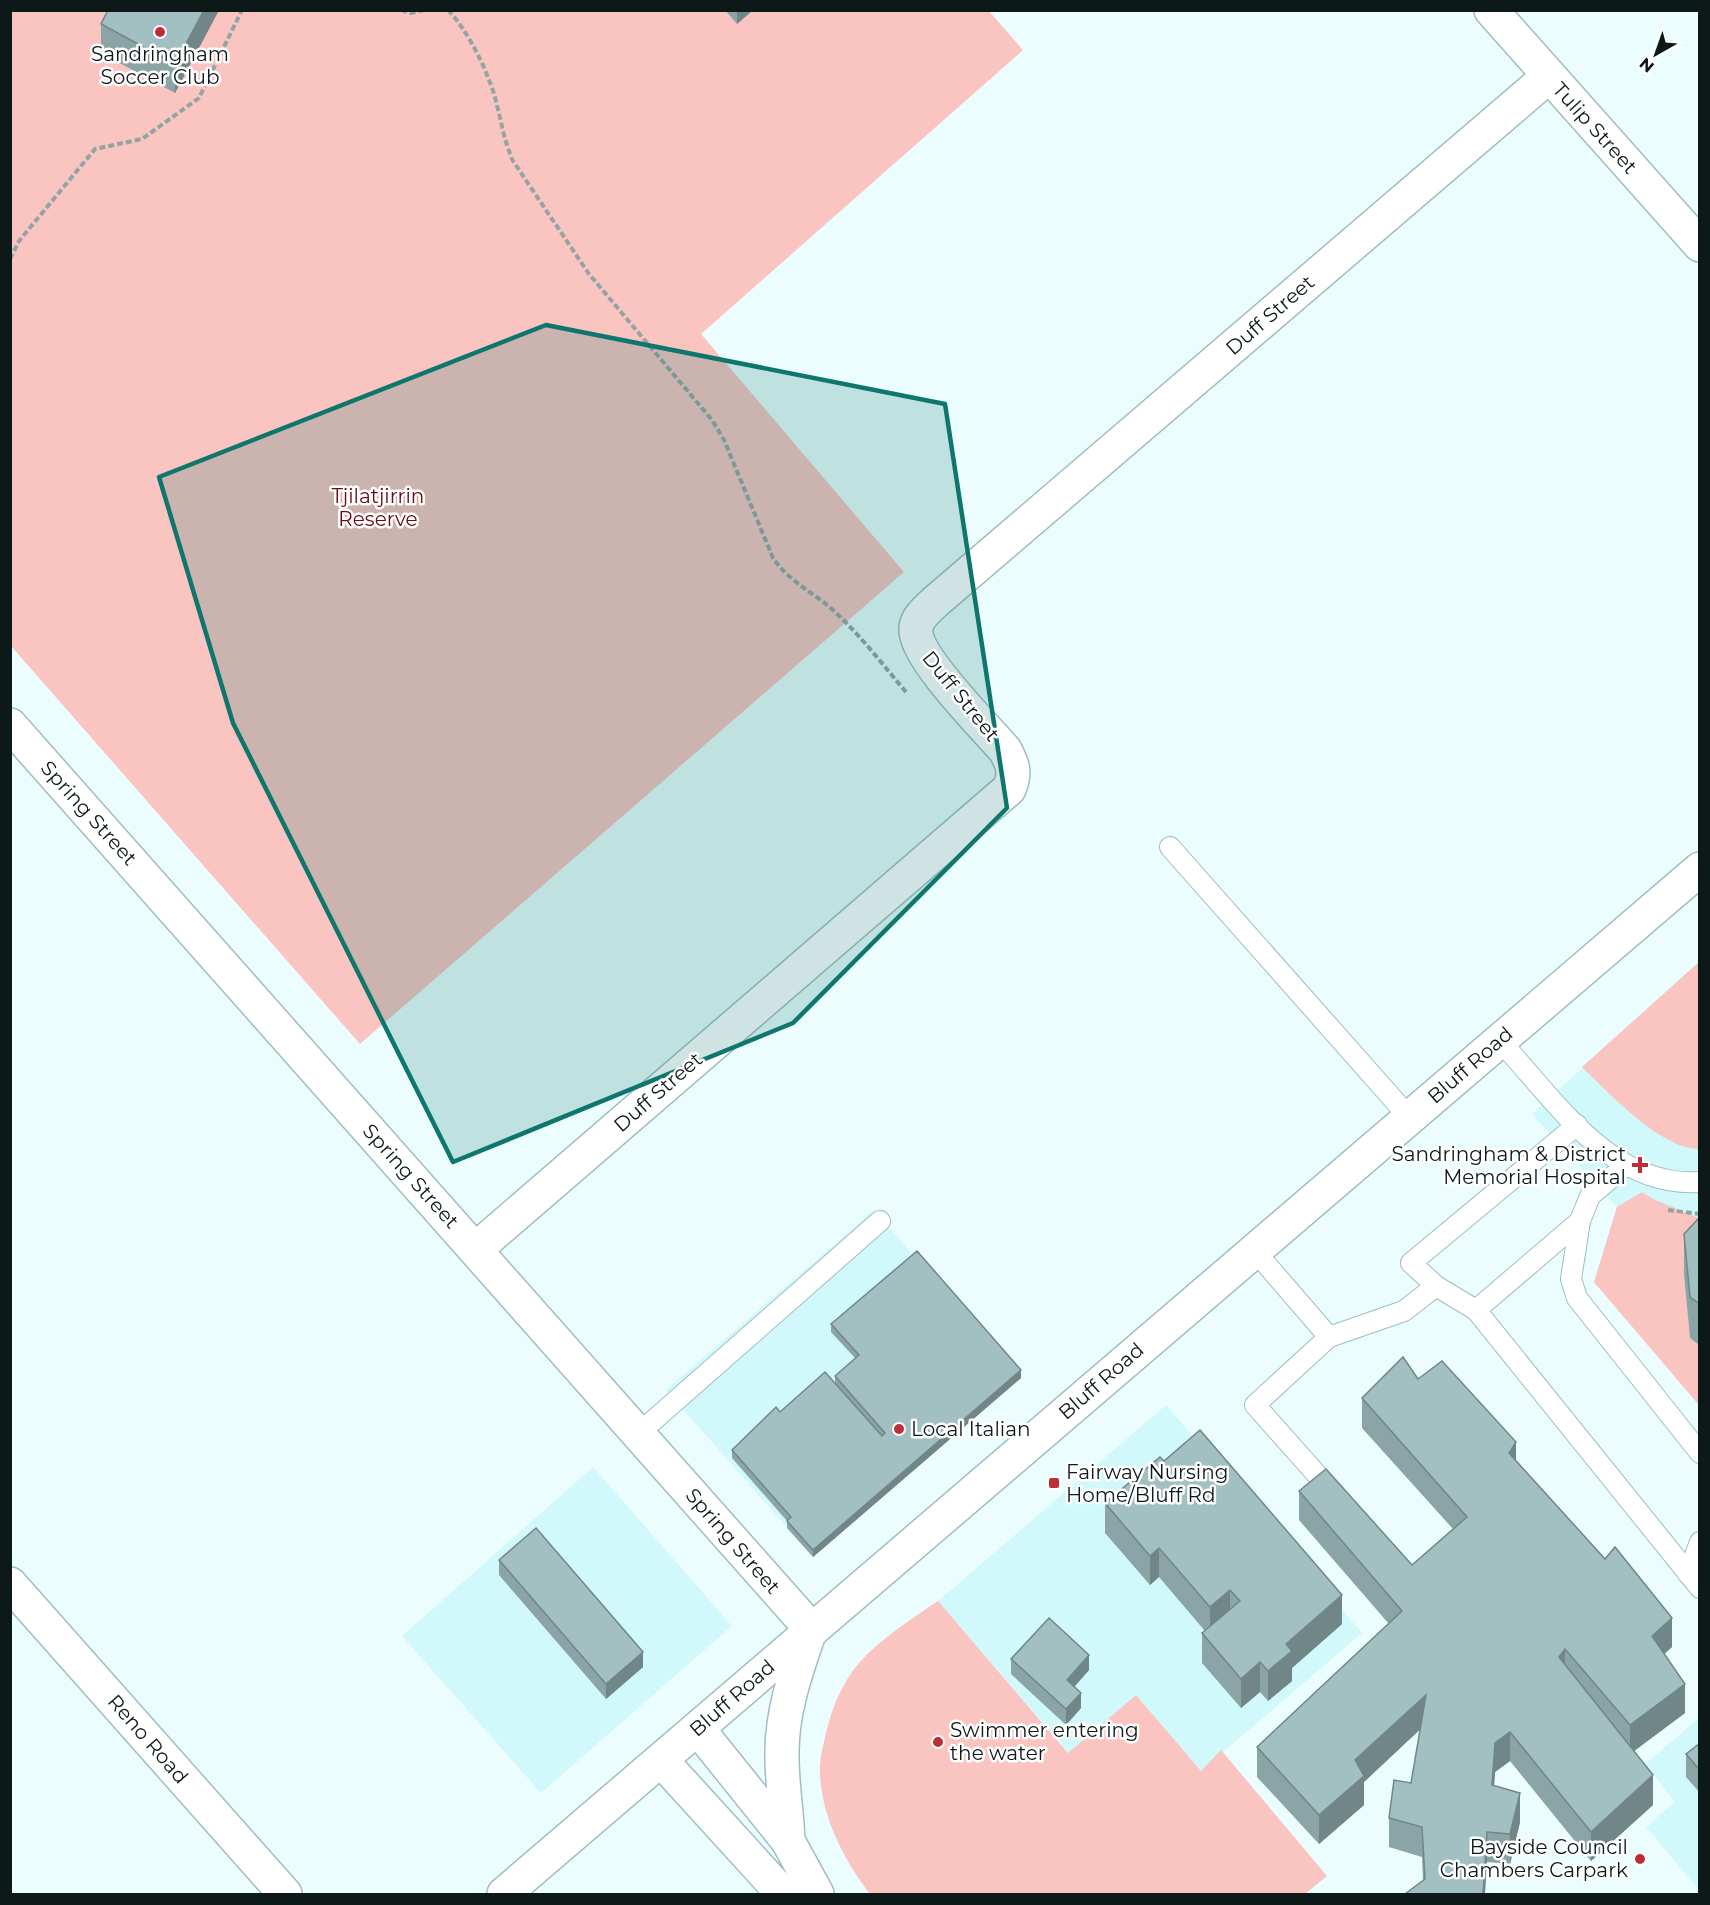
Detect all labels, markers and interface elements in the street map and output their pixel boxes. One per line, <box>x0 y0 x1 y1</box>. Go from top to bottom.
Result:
north arrow <box>1626 24 1686 84</box>
marker: Sandringham Soccer Club <box>153 25 167 39</box>
place label: Sandringham Soccer Club <box>91 42 229 89</box>
text: N <box>1636 54 1658 77</box>
street label: Tulip Street <box>1548 77 1642 179</box>
street label: Duff Street <box>1221 270 1319 360</box>
park label: Tjilatjirrin Reserve <box>332 484 424 531</box>
street label: Duff Street <box>917 646 1005 746</box>
street label: Spring Street <box>36 756 142 870</box>
street label: Bluff Road <box>1422 1021 1518 1109</box>
street label: Duff Street <box>609 1047 707 1137</box>
street label: Spring Street <box>358 1119 464 1233</box>
place label: Sandringham & District Memorial Hospital <box>1391 1142 1626 1189</box>
marker: Sandringham & District Memorial Hospital <box>1631 1156 1649 1174</box>
street label: Bluff Road <box>1053 1337 1149 1425</box>
place label: Local Italian <box>911 1417 1031 1441</box>
marker: Local Italian <box>892 1422 906 1436</box>
place label: Fairway Nursing Home/Bluff Rd <box>1066 1460 1228 1507</box>
marker: Fairway Nursing Home/Bluff Rd <box>1047 1476 1061 1490</box>
street label: Spring Street <box>681 1483 785 1599</box>
street label: Bluff Road <box>684 1654 780 1742</box>
street label: Reno Road <box>103 1690 193 1788</box>
place label: Swimmer entering the water <box>950 1718 1139 1765</box>
marker: Swimmer entering the water <box>931 1735 945 1749</box>
place label: Bayside Council Chambers Carpark <box>1440 1835 1628 1882</box>
marker: Bayside Council Chambers Carpark <box>1633 1852 1647 1866</box>

